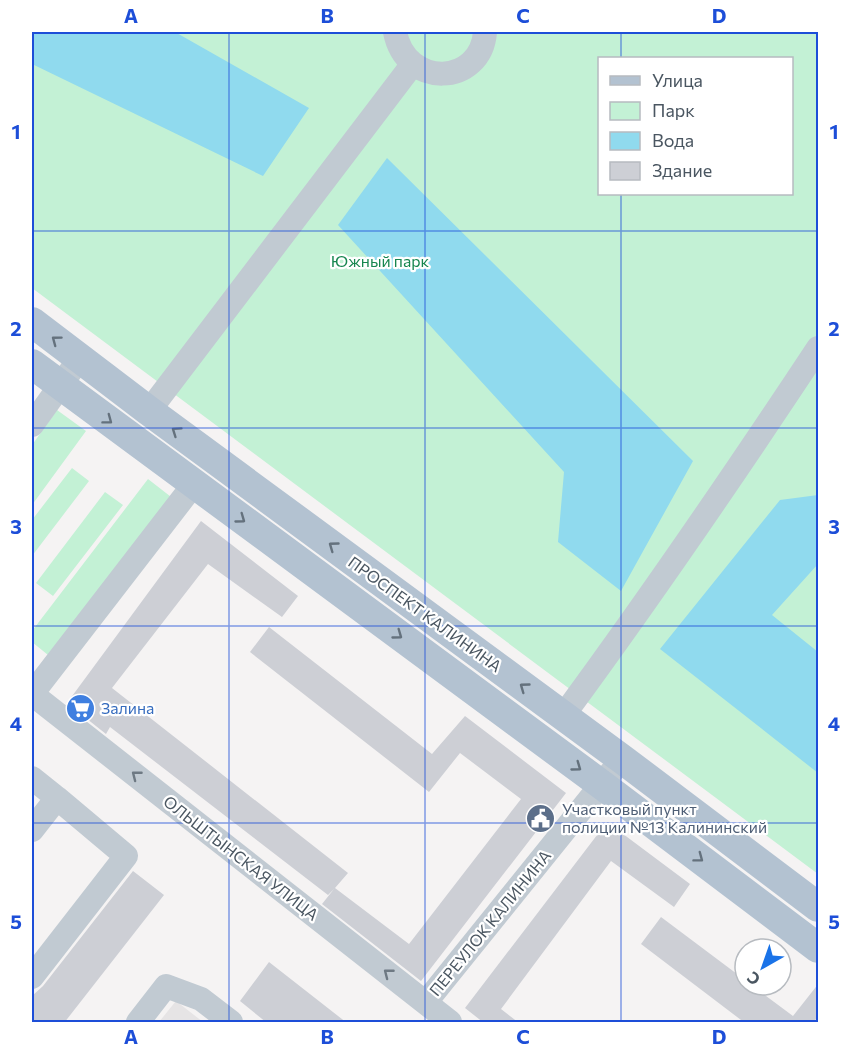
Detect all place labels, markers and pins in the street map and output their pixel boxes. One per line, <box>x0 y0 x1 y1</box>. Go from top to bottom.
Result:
supermarket icon: Залина <box>64 692 96 724</box>
place label: Залина <box>101 698 154 717</box>
place label: Участковый пункт полиции №13 Калининский <box>562 799 767 836</box>
public building icon: Участковый пункт полиции №13 Калининский <box>525 802 557 834</box>

